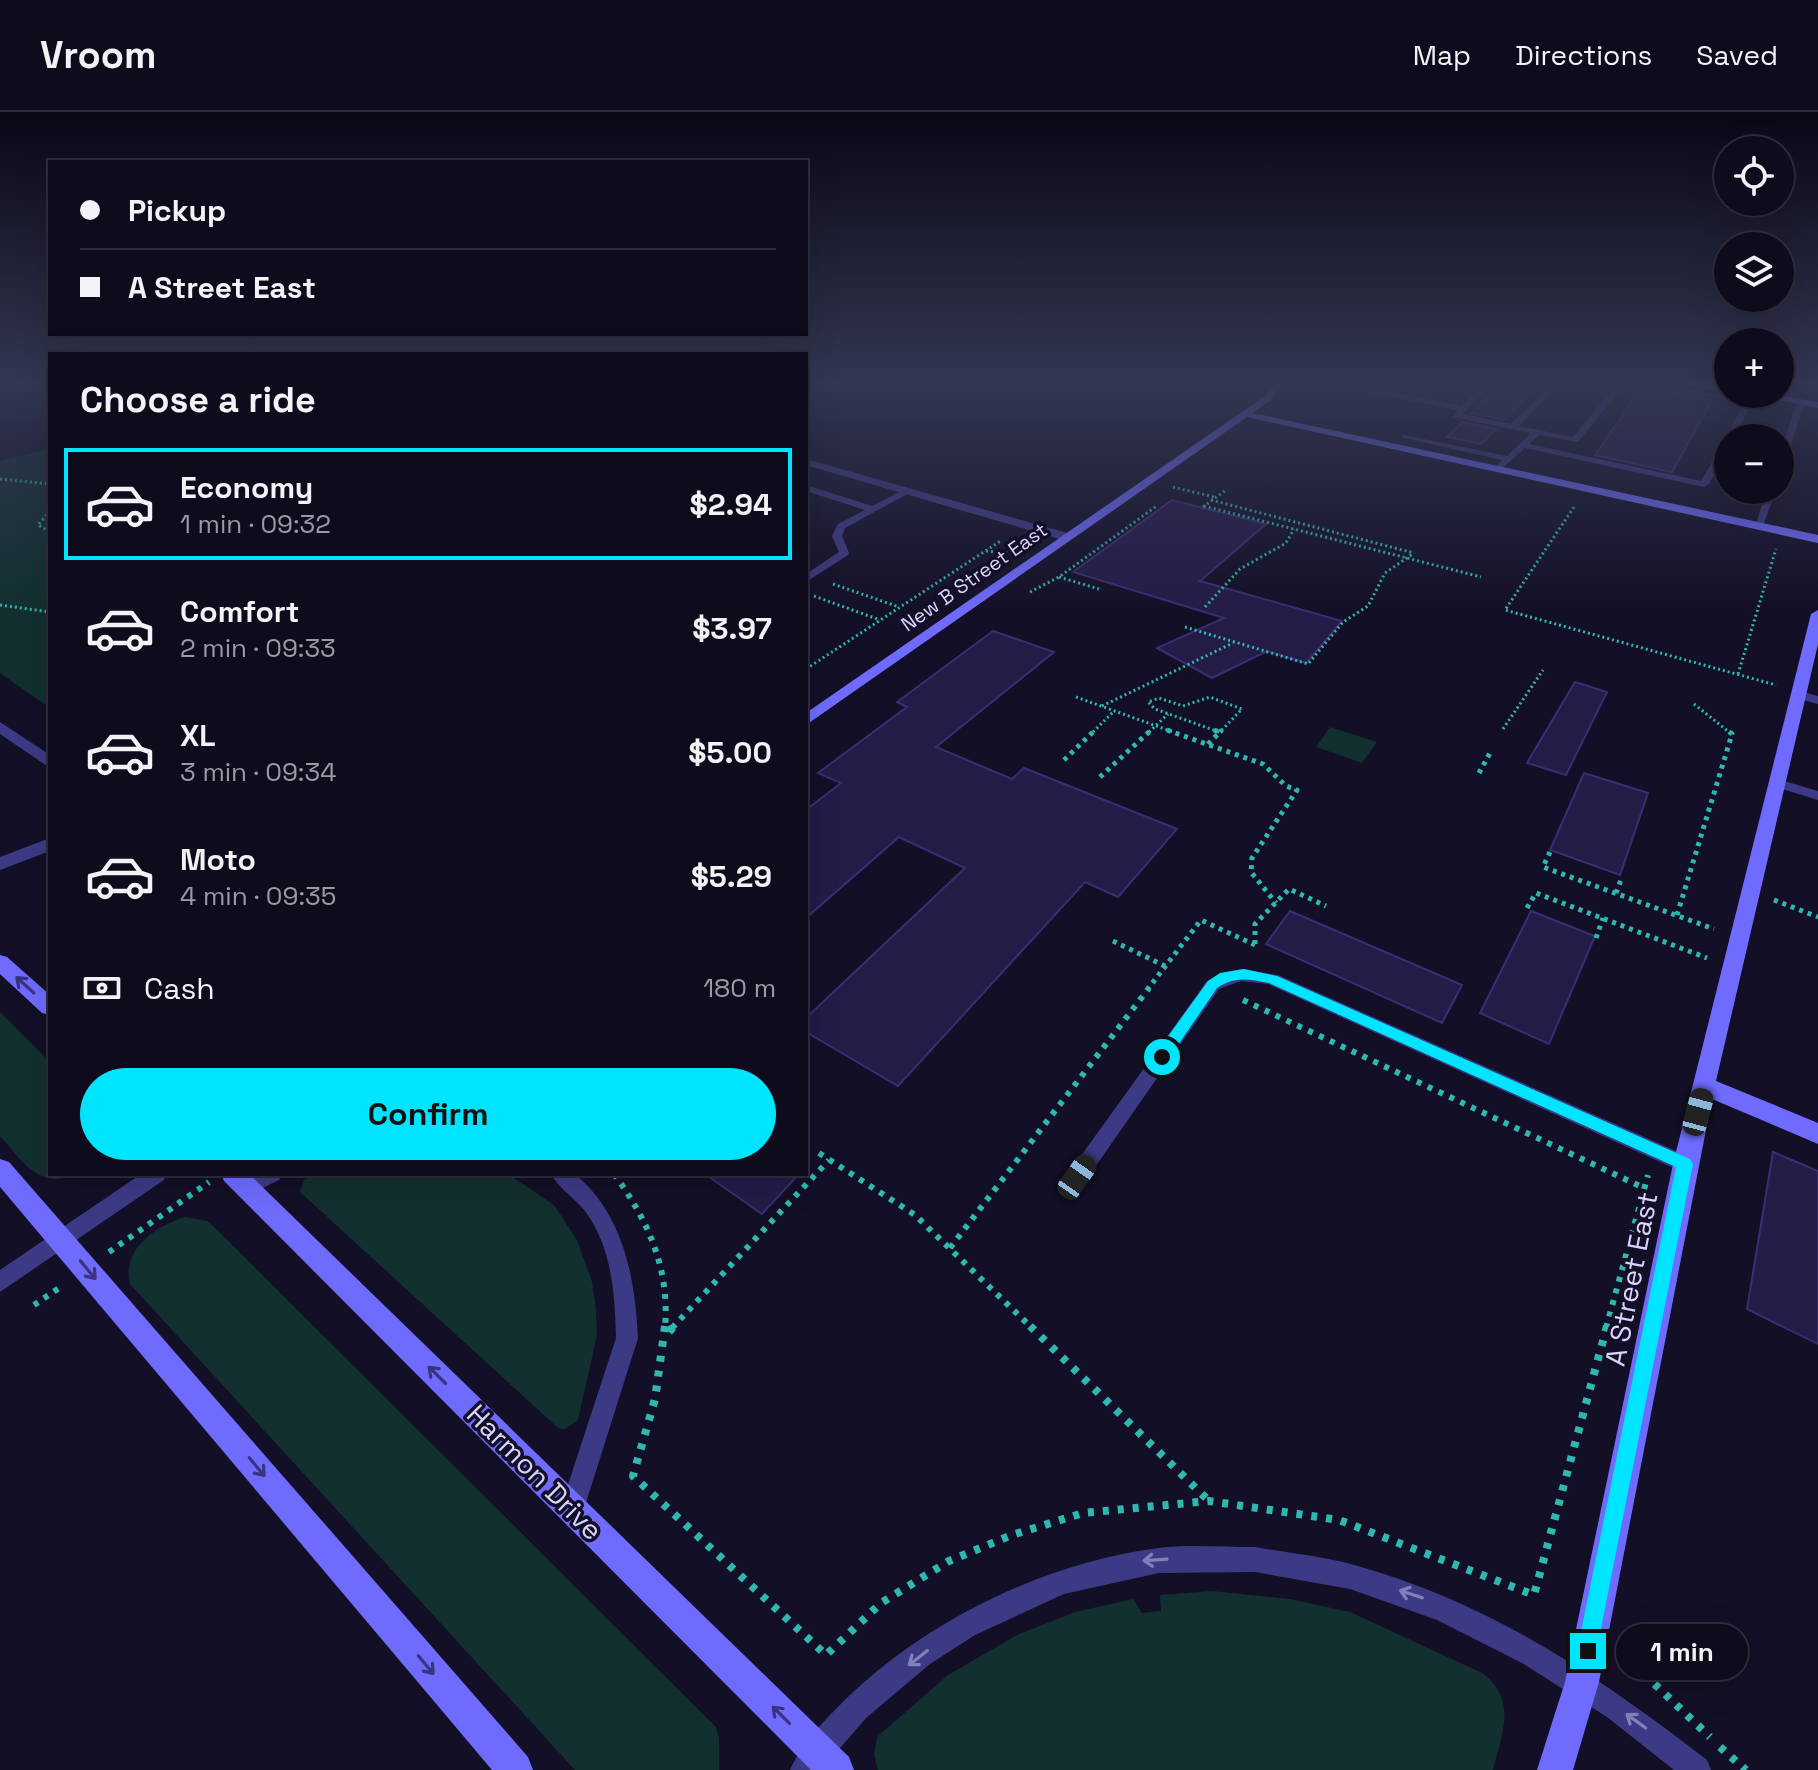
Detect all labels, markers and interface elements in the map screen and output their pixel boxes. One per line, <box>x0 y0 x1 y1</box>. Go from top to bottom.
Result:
text: Vroom <box>40 31 157 79</box>
text: Map <box>1413 37 1471 73</box>
text: Directions <box>1515 37 1652 73</box>
text: Saved <box>1696 37 1778 73</box>
map controls <box>1714 136 1794 504</box>
button: locate <box>1714 136 1794 216</box>
text: Pickup <box>128 191 226 230</box>
button: layers <box>1714 232 1794 312</box>
text: A Street East <box>128 268 316 307</box>
button: + <box>1714 328 1794 408</box>
text: Choose a ride <box>80 377 316 423</box>
button: − <box>1714 424 1794 504</box>
icon: car <box>84 468 156 540</box>
text: Economy <box>180 468 313 507</box>
text: $2.94 <box>690 485 772 524</box>
text: 1 min · 09:32 <box>180 507 331 541</box>
street label: New B Street East <box>896 517 1052 637</box>
icon: car <box>84 592 156 664</box>
text: Comfort <box>180 592 299 631</box>
text: $3.97 <box>692 609 772 648</box>
text: 2 min · 09:33 <box>180 631 336 665</box>
icon: car <box>84 716 156 788</box>
text: XL <box>180 716 216 755</box>
text: $5.00 <box>688 733 772 772</box>
text: 3 min · 09:34 <box>180 755 336 789</box>
icon: car <box>84 840 156 912</box>
text: Moto <box>180 840 256 879</box>
text: $5.29 <box>691 857 772 896</box>
text: 4 min · 09:35 <box>180 879 336 913</box>
icon: cash <box>80 966 124 1010</box>
text: Cash <box>144 969 215 1008</box>
text: 180 m <box>703 971 776 1005</box>
one-way arrow <box>15 975 35 994</box>
route start <box>1144 1039 1180 1075</box>
button: Confirm <box>80 1068 776 1160</box>
car <box>1680 1086 1716 1138</box>
car <box>1053 1150 1101 1204</box>
street label: A Street East <box>1597 1189 1665 1369</box>
one-way arrow <box>79 1259 97 1279</box>
one-way arrow <box>427 1365 446 1385</box>
street label: Harmon Drive <box>459 1396 611 1548</box>
one-way arrow <box>248 1457 266 1477</box>
one-way arrow <box>1142 1553 1169 1568</box>
one-way arrow <box>1398 1586 1423 1601</box>
callout: 1 min <box>1616 1623 1748 1679</box>
route end <box>1570 1633 1606 1669</box>
text: 1 min <box>1650 1635 1714 1669</box>
one-way arrow <box>908 1650 929 1667</box>
one-way arrow <box>416 1655 434 1675</box>
one-way arrow <box>771 1706 791 1725</box>
one-way arrow <box>1626 1713 1648 1730</box>

